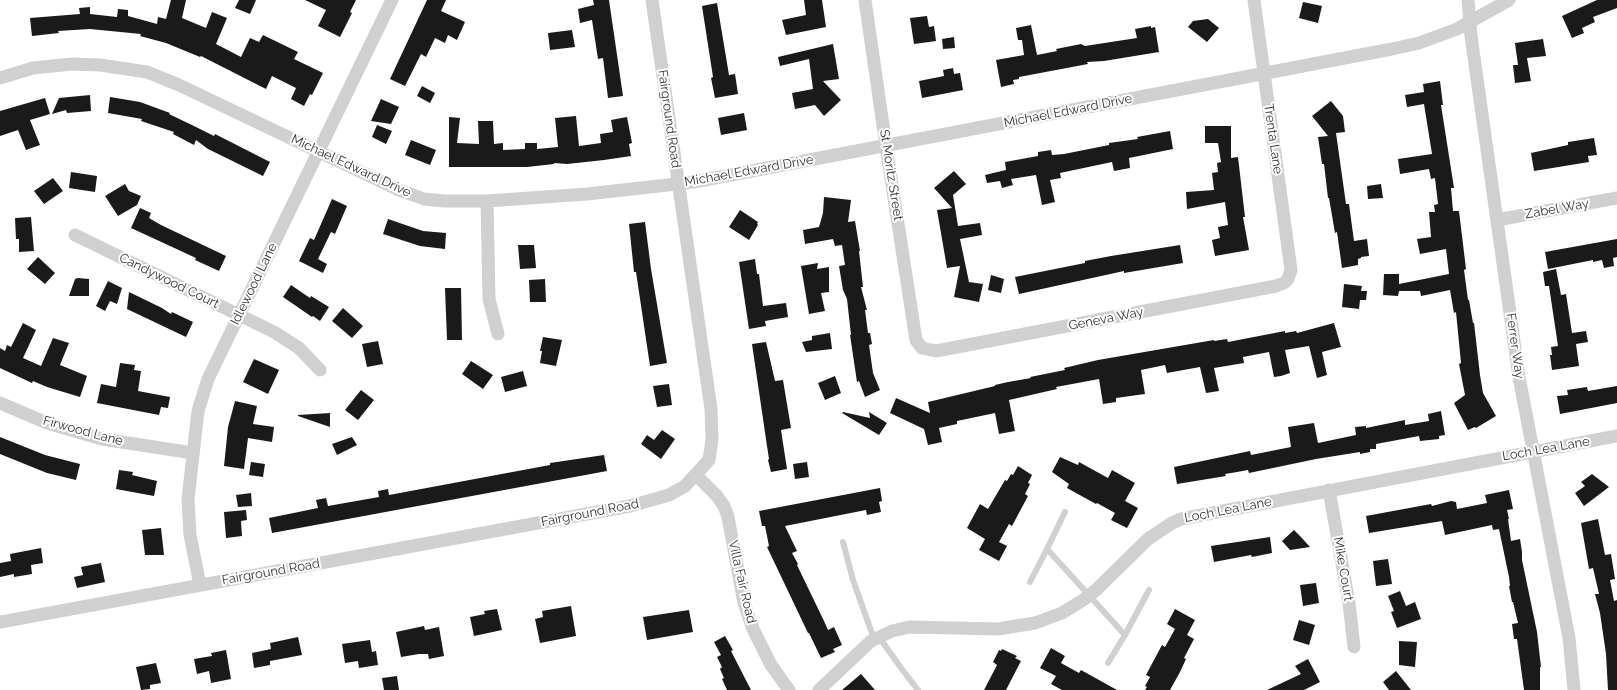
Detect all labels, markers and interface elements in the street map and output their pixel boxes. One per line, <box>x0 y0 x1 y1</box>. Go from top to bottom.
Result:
street label: Fairground Road <box>654 69 684 169</box>
street label: Michael Edward Drive <box>1002 91 1134 131</box>
street label: Trenta Lane <box>1260 103 1286 175</box>
street label: St Moritz Street <box>876 128 906 222</box>
street label: Michael Edward Drive <box>289 131 413 201</box>
street label: Michael Edward Drive <box>683 152 815 190</box>
street label: Zabel Way <box>1524 196 1590 222</box>
street label: Idlewood Lane <box>227 240 281 328</box>
street label: Candywood Court <box>117 250 221 312</box>
street label: Geneva Way <box>1067 304 1145 334</box>
street label: Ferrer Way <box>1503 312 1527 380</box>
street label: Firwood Lane <box>41 413 125 449</box>
street label: Loch Lea Lane <box>1501 434 1591 464</box>
street label: Loch Lea Lane <box>1183 494 1273 526</box>
street label: Fairground Road <box>540 496 640 530</box>
street label: Mike Court <box>1330 536 1356 602</box>
street label: Villa Fair Road <box>725 539 759 625</box>
street label: Fairground Road <box>221 556 321 588</box>

